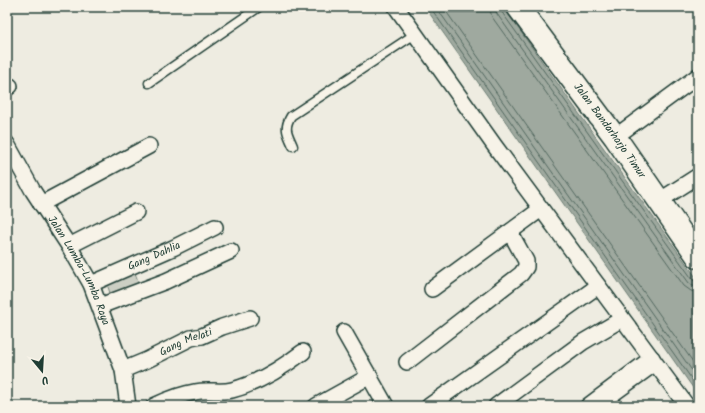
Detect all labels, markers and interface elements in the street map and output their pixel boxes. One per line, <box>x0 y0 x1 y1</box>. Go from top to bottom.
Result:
street label: Jalan Bandarharjo Timur <box>569 79 651 183</box>
street label: Jalan Lumba-Lumba Raya <box>43 212 115 328</box>
street label: Gang Dahlia <box>125 237 184 276</box>
street label: Gang Melati <box>156 323 216 361</box>
north arrow <box>22 351 62 391</box>
text: U <box>38 370 51 389</box>

